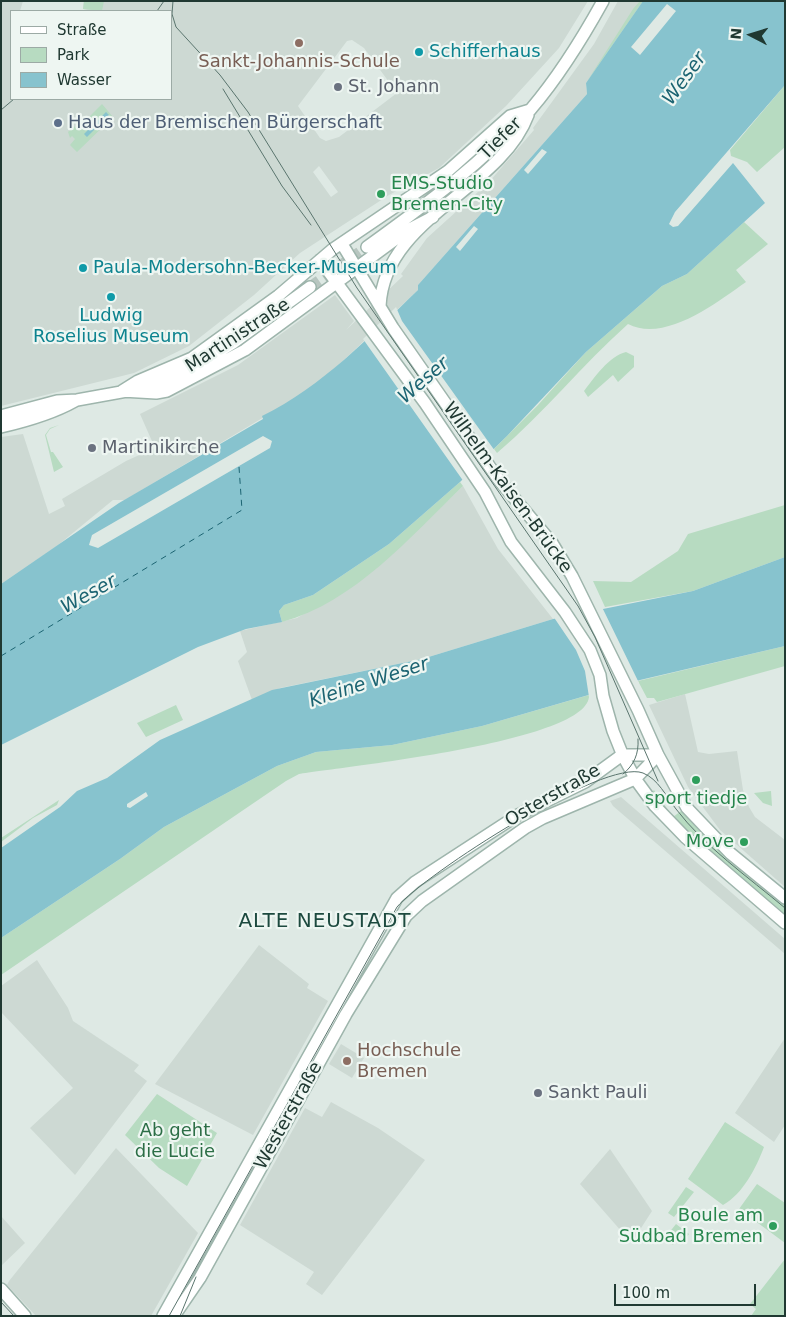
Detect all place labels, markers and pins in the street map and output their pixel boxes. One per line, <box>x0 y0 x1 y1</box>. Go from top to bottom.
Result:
marker: Sankt-Johannis-Schule <box>293 37 305 49</box>
place label: Schifferhaus <box>429 41 541 63</box>
marker: Schifferhaus <box>413 46 425 58</box>
place label: Sankt-Johannis-Schule <box>198 51 400 73</box>
place label: St. Johann <box>348 76 440 98</box>
marker: St. Johann <box>332 81 344 93</box>
place label: Haus der Bremischen Bürgerschaft <box>68 112 382 134</box>
marker: Haus der Bremischen Bürgerschaft <box>52 117 64 129</box>
place label: EMS-Studio Bremen-City <box>391 173 503 215</box>
marker: EMS-Studio Bremen-City <box>375 188 387 200</box>
place label: Paula-Modersohn-Becker-Museum <box>93 257 397 279</box>
marker: Paula-Modersohn-Becker-Museum <box>77 262 89 274</box>
marker: Ludwig Roselius Museum <box>105 291 117 303</box>
place label: Ludwig Roselius Museum <box>33 305 189 348</box>
place label: Martinikirche <box>102 437 219 459</box>
marker: Martinikirche <box>86 442 98 454</box>
marker: sport tiedje <box>690 774 702 786</box>
place label: sport tiedje <box>645 788 747 810</box>
place label: Move <box>686 831 734 853</box>
marker: Move <box>738 836 750 848</box>
place label: Hochschule Bremen <box>357 1040 461 1082</box>
marker: Hochschule Bremen <box>341 1055 353 1067</box>
place label: Sankt Pauli <box>548 1082 648 1104</box>
marker: Sankt Pauli <box>532 1087 544 1099</box>
place label: Boule am Südbad Bremen <box>619 1205 763 1248</box>
marker: Boule am Südbad Bremen <box>767 1220 779 1232</box>

